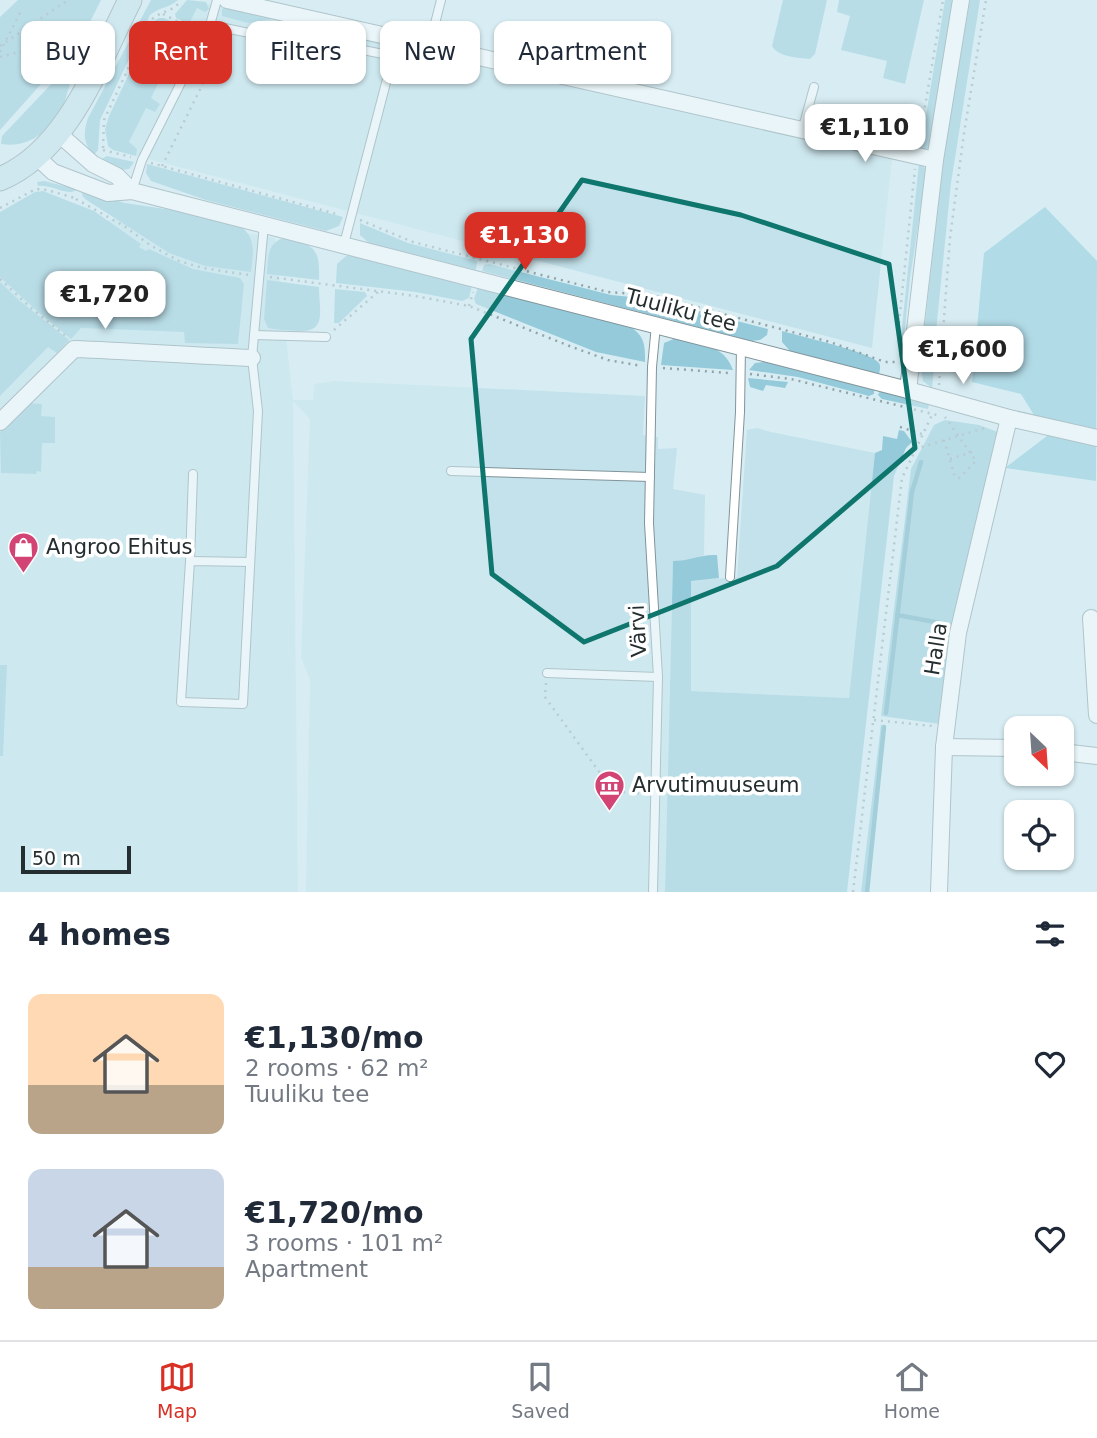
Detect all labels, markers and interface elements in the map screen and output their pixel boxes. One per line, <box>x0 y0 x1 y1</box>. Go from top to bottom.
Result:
chip: Buy <box>21 21 115 84</box>
chip: Rent <box>129 21 232 84</box>
chip: Filters <box>246 21 366 84</box>
chip: New <box>380 21 480 84</box>
chip: Apartment <box>494 21 671 84</box>
pin: €1,110 <box>808 104 922 164</box>
text: €1,110 <box>821 114 909 140</box>
pin: €1,130 <box>468 212 582 272</box>
text: €1,130 <box>481 222 569 248</box>
pin: €1,720 <box>48 272 162 331</box>
text: €1,720 <box>61 281 149 307</box>
street label: Tuuliku tee <box>622 283 739 336</box>
pin: €1,600 <box>906 326 1020 386</box>
text: €1,600 <box>919 336 1007 362</box>
shop icon: Angroo Ehitus <box>6 530 40 574</box>
place label: Angroo Ehitus <box>46 535 192 559</box>
street label: Värvi <box>625 604 651 658</box>
street label: Halla <box>920 621 952 677</box>
north arrow <box>1004 716 1074 786</box>
map controls <box>1004 716 1074 870</box>
museum icon: Arvutimuuseum <box>592 768 626 812</box>
place label: Arvutimuuseum <box>632 773 800 797</box>
button: locate <box>1004 800 1074 870</box>
scale bar <box>21 843 131 875</box>
text: 50 m <box>32 847 81 869</box>
icon: filters <box>1031 915 1069 953</box>
text: 4 homes <box>28 917 171 952</box>
text: €1,130/mo <box>245 1020 424 1055</box>
icon: home <box>84 1022 168 1106</box>
icon: heart <box>1031 1045 1069 1083</box>
text: 2 rooms · 62 m² <box>245 1055 429 1081</box>
text: Tuuliku tee <box>245 1081 369 1107</box>
text: €1,720/mo <box>245 1195 424 1230</box>
icon: home <box>84 1197 168 1281</box>
icon: heart <box>1031 1220 1069 1258</box>
text: 3 rooms · 101 m² <box>245 1230 443 1256</box>
text: Apartment <box>245 1256 368 1282</box>
tab: Map <box>157 1358 197 1422</box>
tab: Saved <box>511 1358 570 1422</box>
tab: Home <box>884 1358 940 1422</box>

